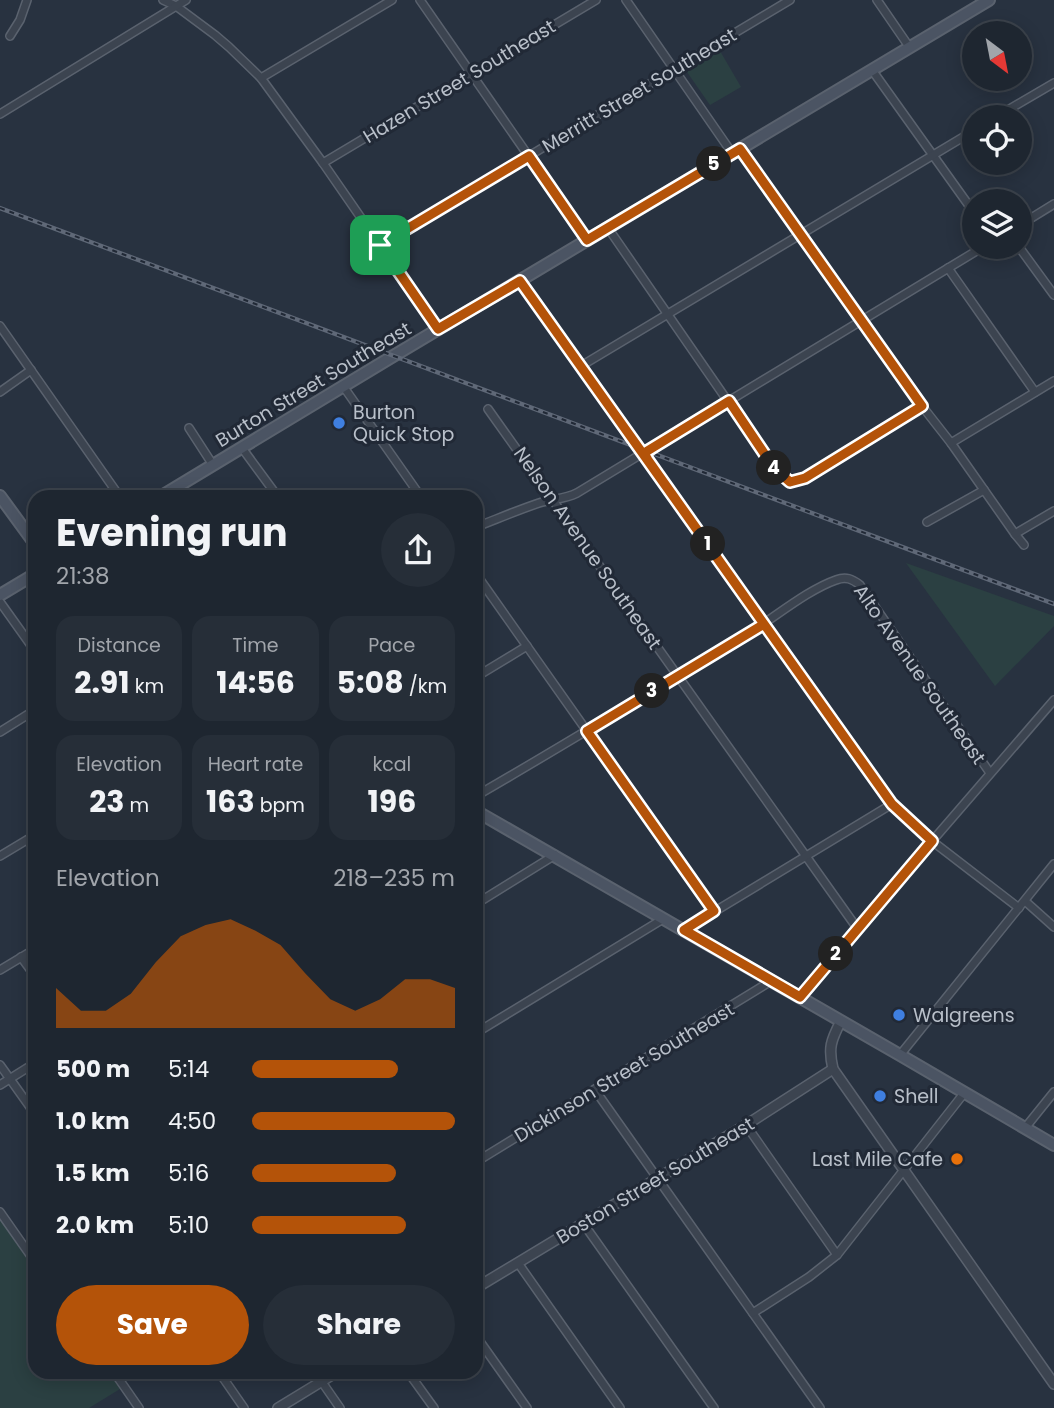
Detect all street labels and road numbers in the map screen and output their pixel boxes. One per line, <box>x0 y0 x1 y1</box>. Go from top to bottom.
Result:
street label: Hazen Street Southeast <box>358 13 561 150</box>
street label: Merritt Street Southeast <box>537 21 742 159</box>
street label: Burton Street Southeast <box>210 315 416 454</box>
street label: Nelson Avenue Southeast <box>507 442 668 655</box>
street label: Alto Avenue Southeast <box>847 579 992 770</box>
street label: Dickinson Street Southeast <box>509 996 739 1149</box>
street label: Boston Street Southeast <box>551 1110 759 1250</box>

